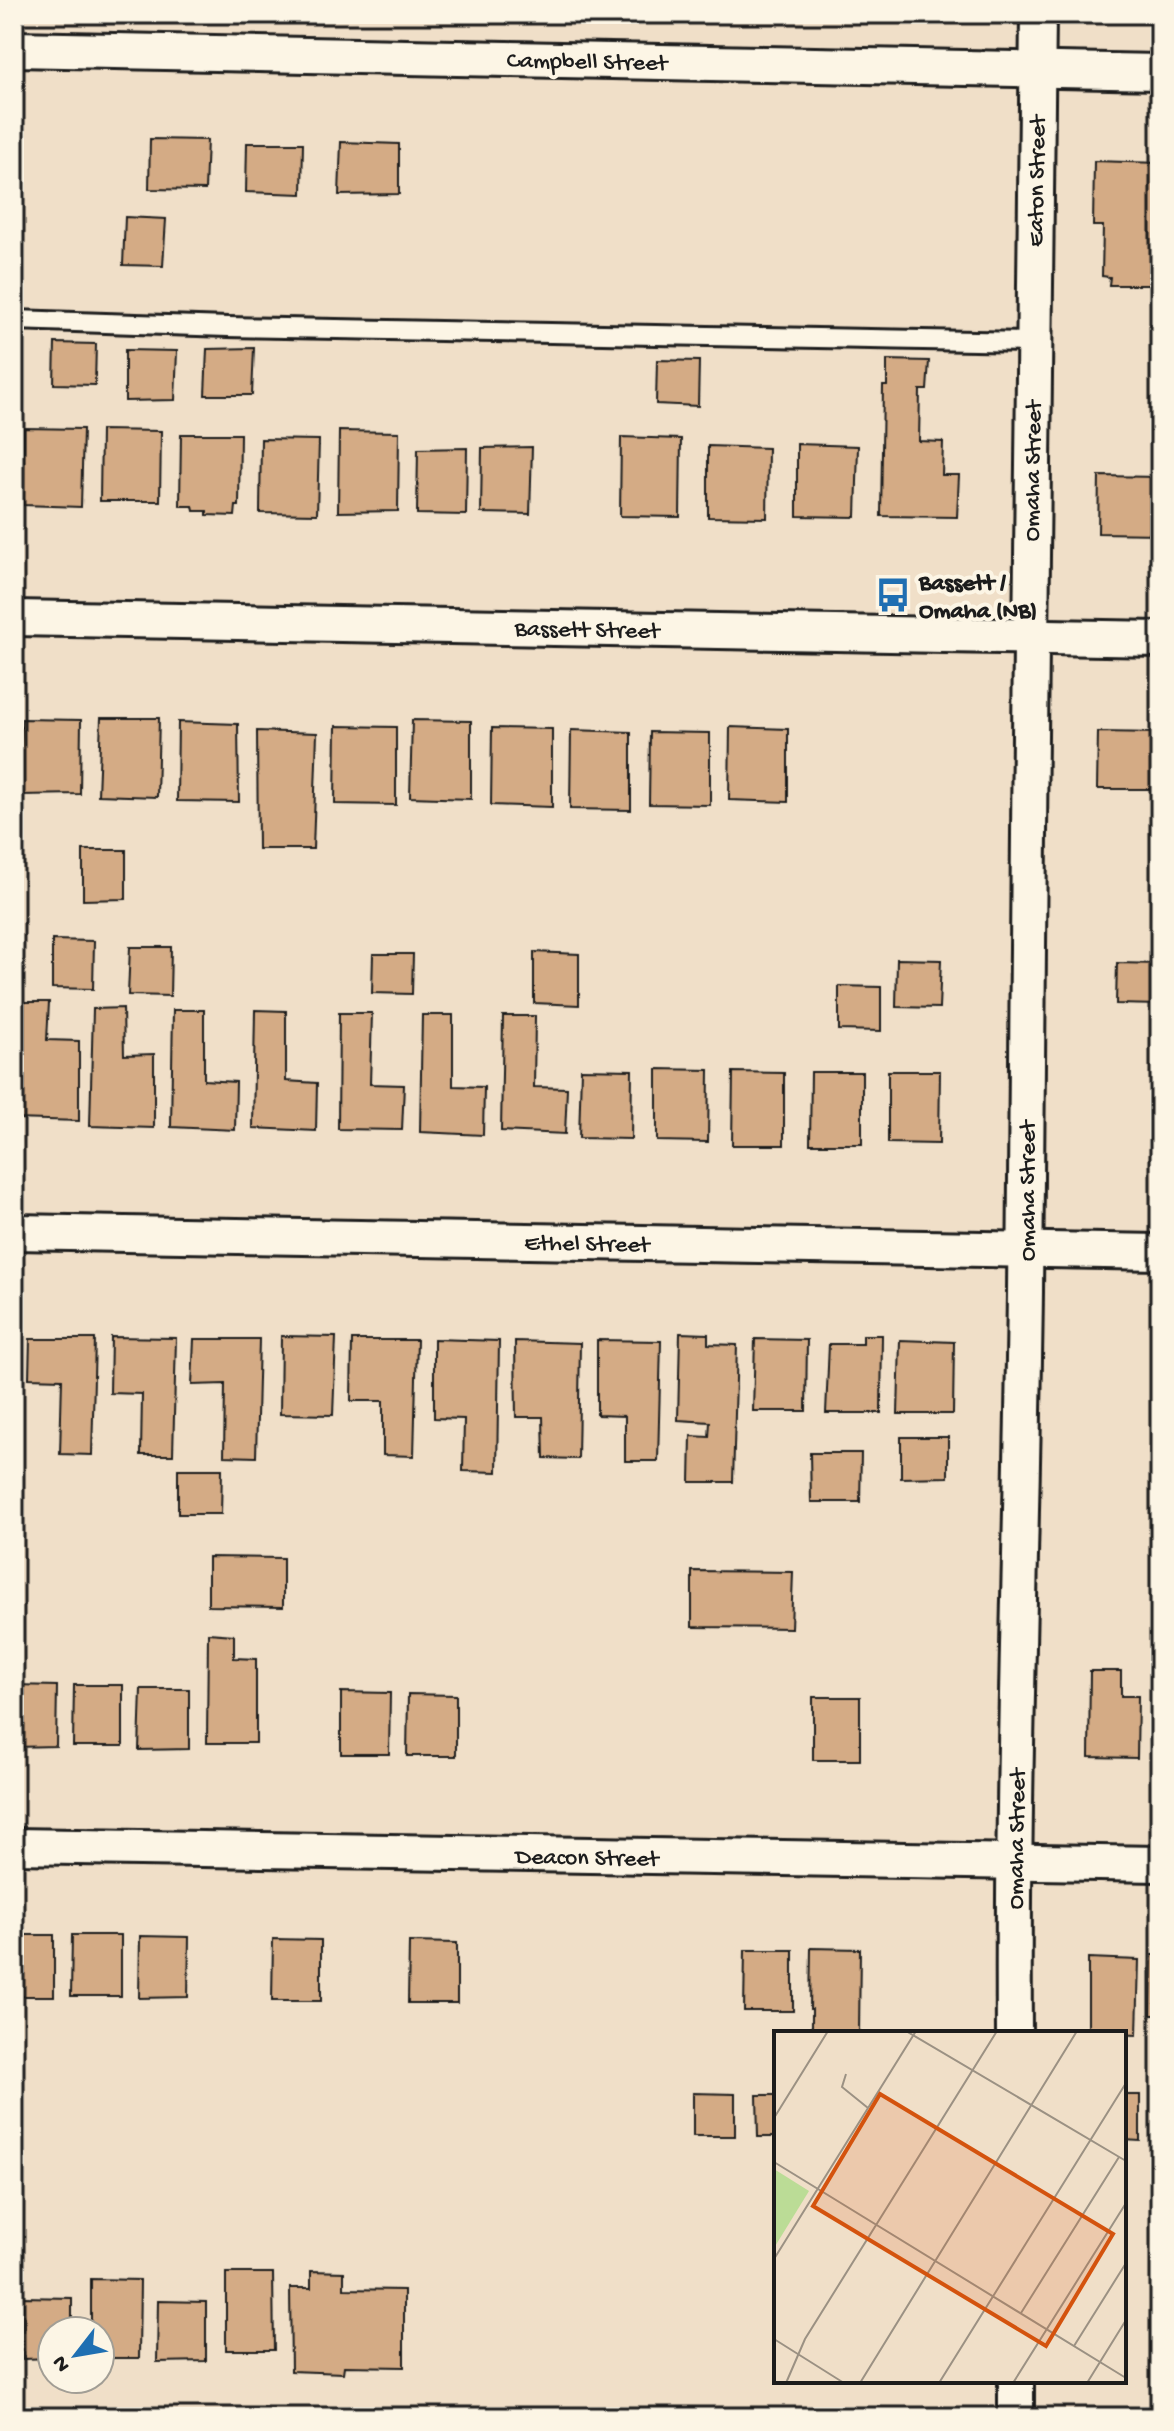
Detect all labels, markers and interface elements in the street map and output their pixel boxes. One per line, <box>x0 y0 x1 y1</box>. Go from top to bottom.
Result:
street label: Campbell Street <box>506 48 670 79</box>
street label: Eaton Street <box>1023 113 1054 247</box>
street label: Omaha Street <box>1019 398 1050 542</box>
place label: Bassett / Omaha (NB) <box>918 570 1037 627</box>
bus stop icon: Bassett / Omaha (NB) <box>874 576 912 614</box>
street label: Bassett Street <box>513 616 662 647</box>
street label: Omaha Street <box>1015 1118 1044 1261</box>
street label: Ethel Street <box>524 1230 652 1261</box>
street label: Omaha Street <box>1003 1766 1034 1910</box>
street label: Deacon Street <box>513 1844 661 1875</box>
inset map <box>774 2031 1126 2383</box>
north arrow <box>36 2315 116 2395</box>
text: N <box>47 2350 77 2376</box>

